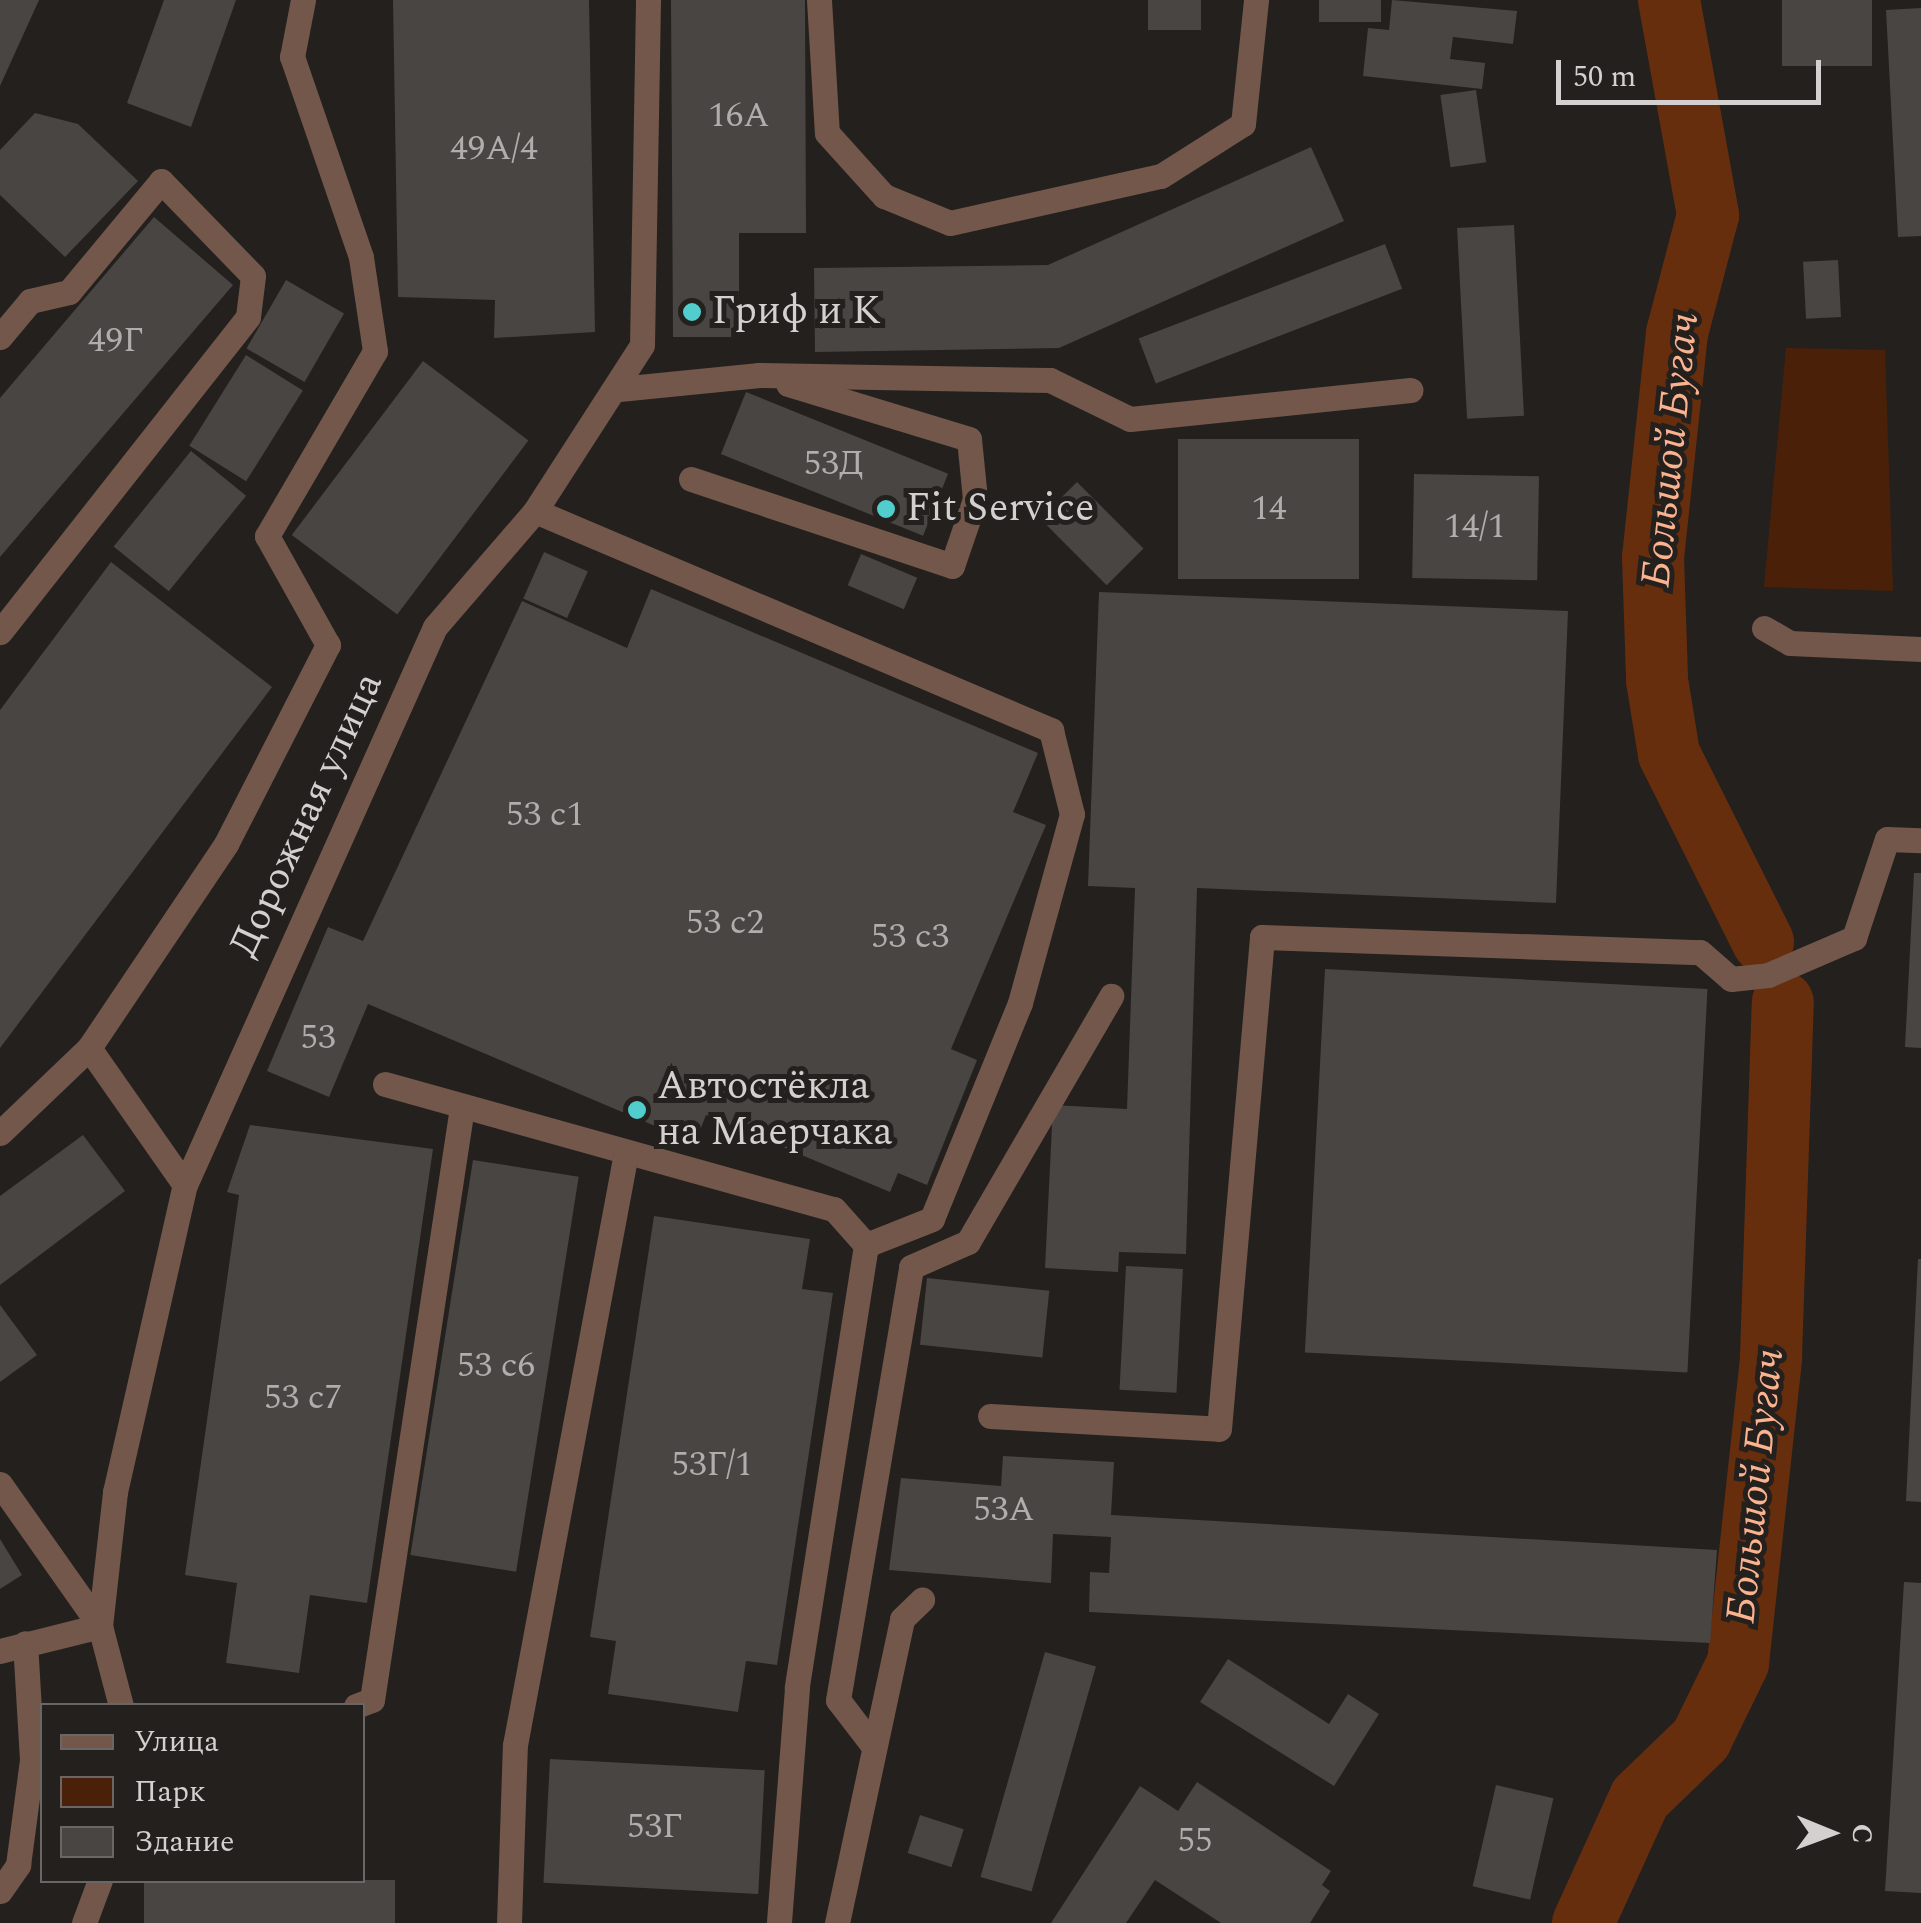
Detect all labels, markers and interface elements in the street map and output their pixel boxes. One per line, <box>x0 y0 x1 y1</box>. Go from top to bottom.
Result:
scale bar <box>1561 40 1826 102</box>
text: 50 m <box>1573 54 1636 100</box>
house number: 16А <box>708 95 770 137</box>
house number: 49А/4 <box>450 128 538 170</box>
place label: Гриф и К <box>712 288 881 336</box>
marker: Гриф и К <box>681 301 703 323</box>
water label: Большой Бугач <box>1632 310 1710 590</box>
house number: 49Г <box>88 320 144 362</box>
house number: 53Д <box>804 443 864 485</box>
place label: Fit Service <box>906 485 1094 533</box>
house number: 14 <box>1252 488 1286 530</box>
marker: Fit Service <box>875 498 897 520</box>
house number: 14/1 <box>1444 506 1506 548</box>
street label: Дорожная улица <box>220 665 394 965</box>
house number: 53 с1 <box>506 794 584 836</box>
house number: 53 с2 <box>686 902 764 944</box>
house number: 53 с3 <box>871 916 949 958</box>
house number: 53 <box>301 1017 335 1059</box>
place label: Автостёкла на Маерчака <box>657 1063 893 1157</box>
marker: Автостёкла на Маерчака <box>626 1099 648 1121</box>
house number: 53 с6 <box>457 1345 535 1387</box>
water label: Большой Бугач <box>1717 1346 1795 1626</box>
house number: 53 с7 <box>264 1377 342 1419</box>
house number: 53Г/1 <box>672 1444 752 1486</box>
house number: 53А <box>973 1489 1035 1531</box>
legend <box>40 1703 365 1883</box>
text: Улица <box>134 1719 219 1765</box>
text: Парк <box>134 1769 206 1815</box>
north arrow <box>1781 1783 1881 1883</box>
house number: 53Г <box>627 1806 683 1848</box>
text: Здание <box>134 1819 235 1865</box>
house number: 55 <box>1178 1820 1212 1862</box>
text: С <box>1840 1823 1883 1844</box>

